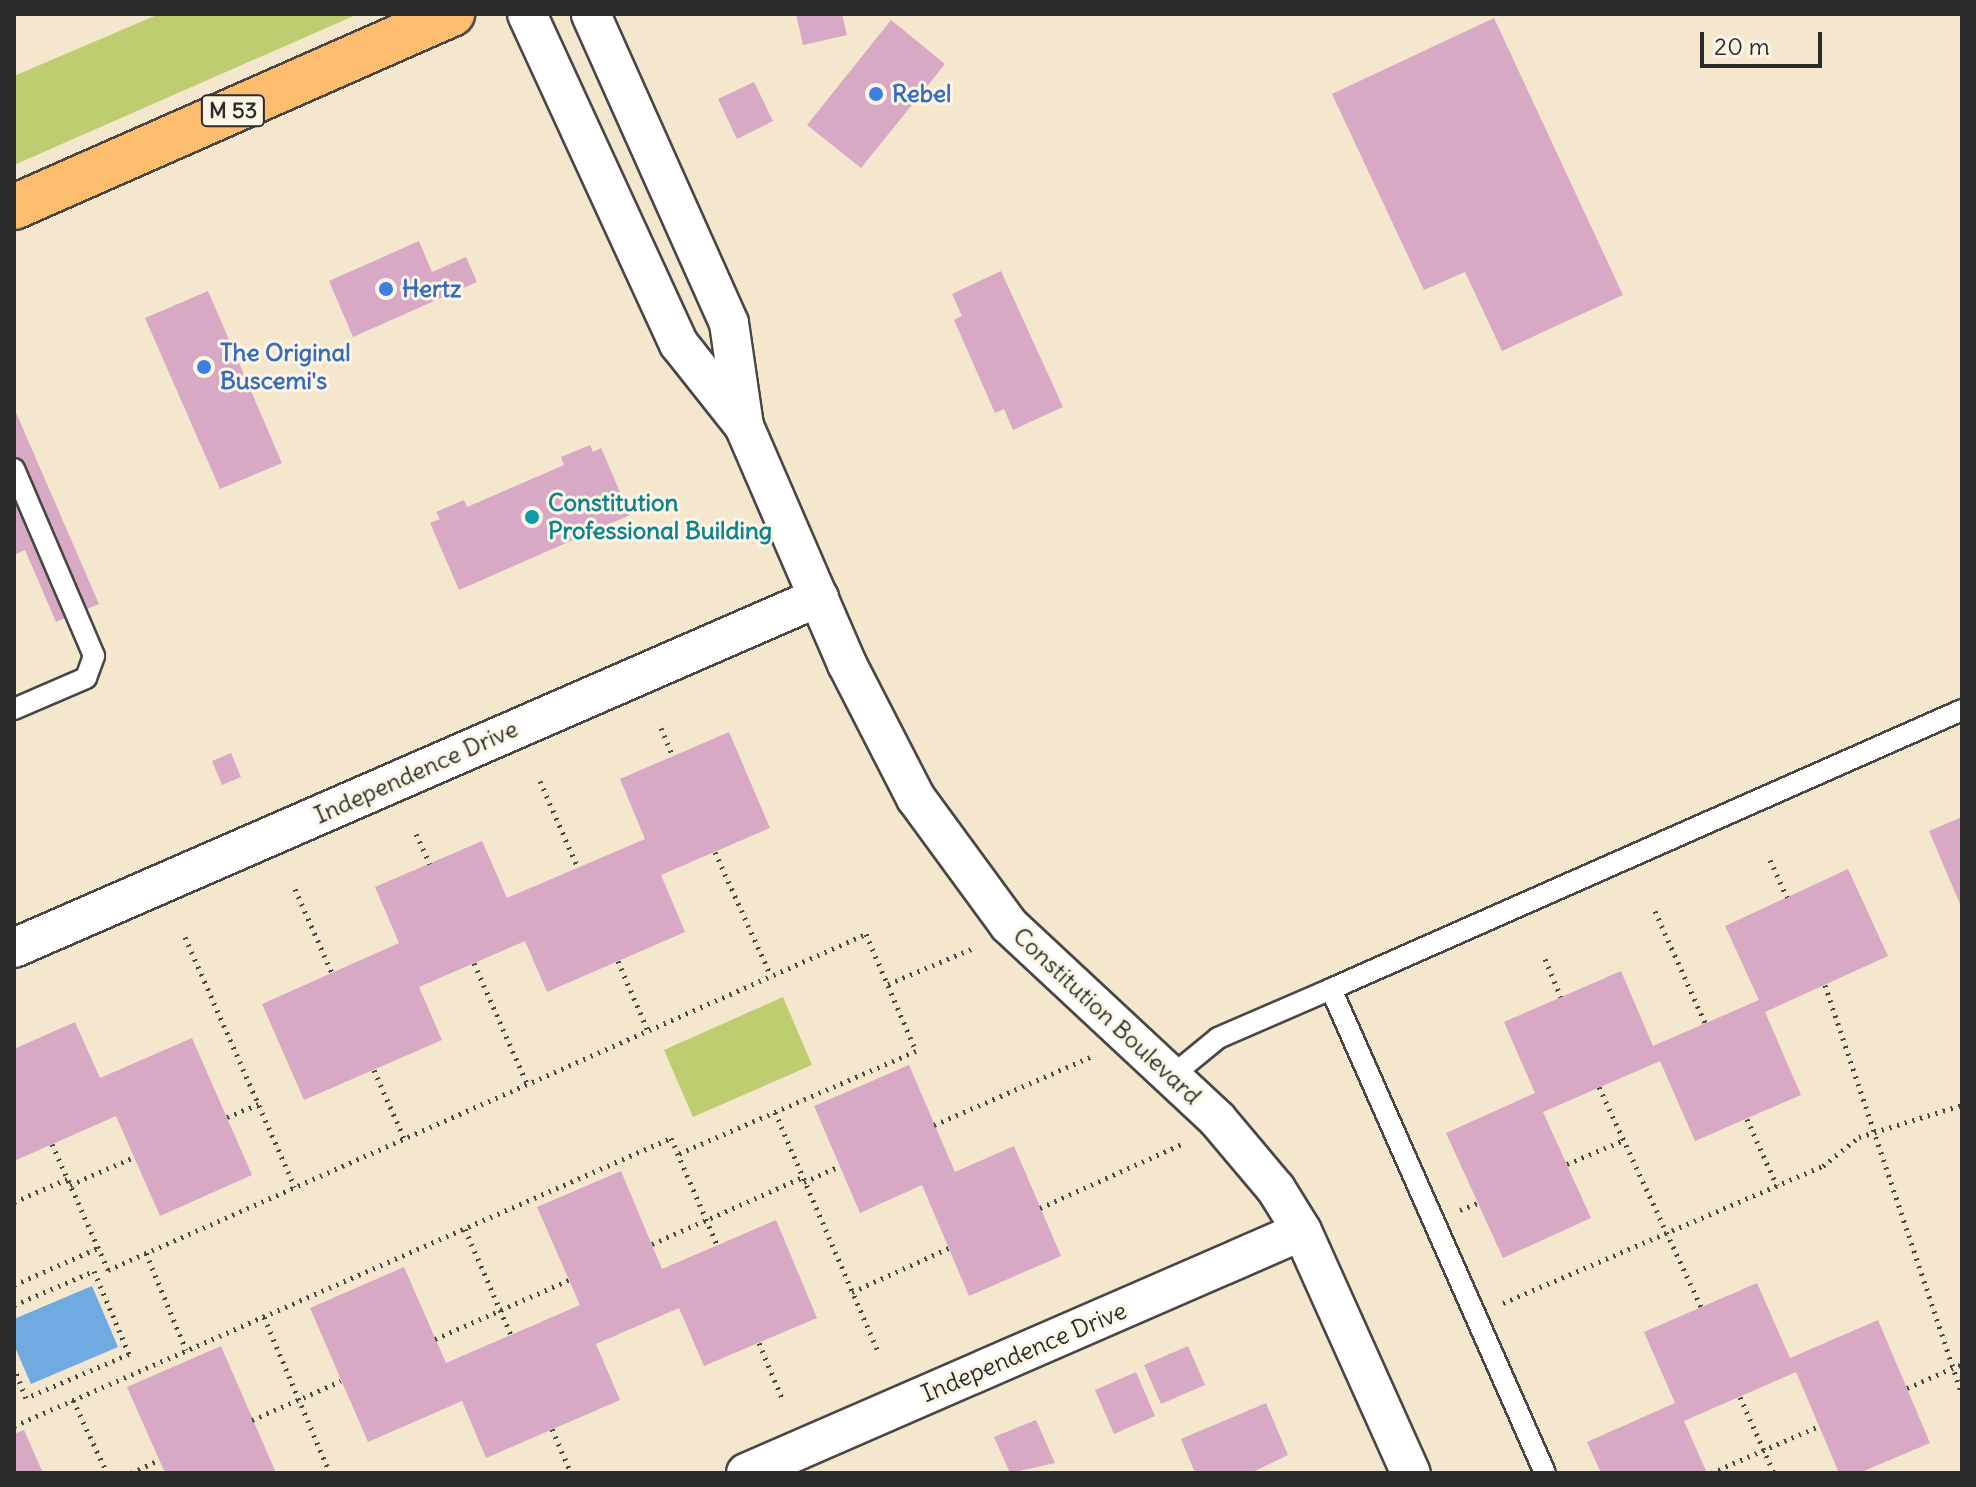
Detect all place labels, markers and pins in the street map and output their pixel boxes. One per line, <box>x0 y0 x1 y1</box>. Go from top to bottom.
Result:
place label: Rebel <box>892 80 951 108</box>
marker: Rebel <box>867 85 885 103</box>
place label: Hertz <box>402 275 461 303</box>
marker: Hertz <box>377 280 395 298</box>
place label: The Original Buscemi's <box>220 339 351 395</box>
marker: The Original Buscemi's <box>195 358 213 376</box>
place label: Constitution Professional Building <box>548 489 772 545</box>
marker: Constitution Professional Building <box>523 508 541 526</box>

